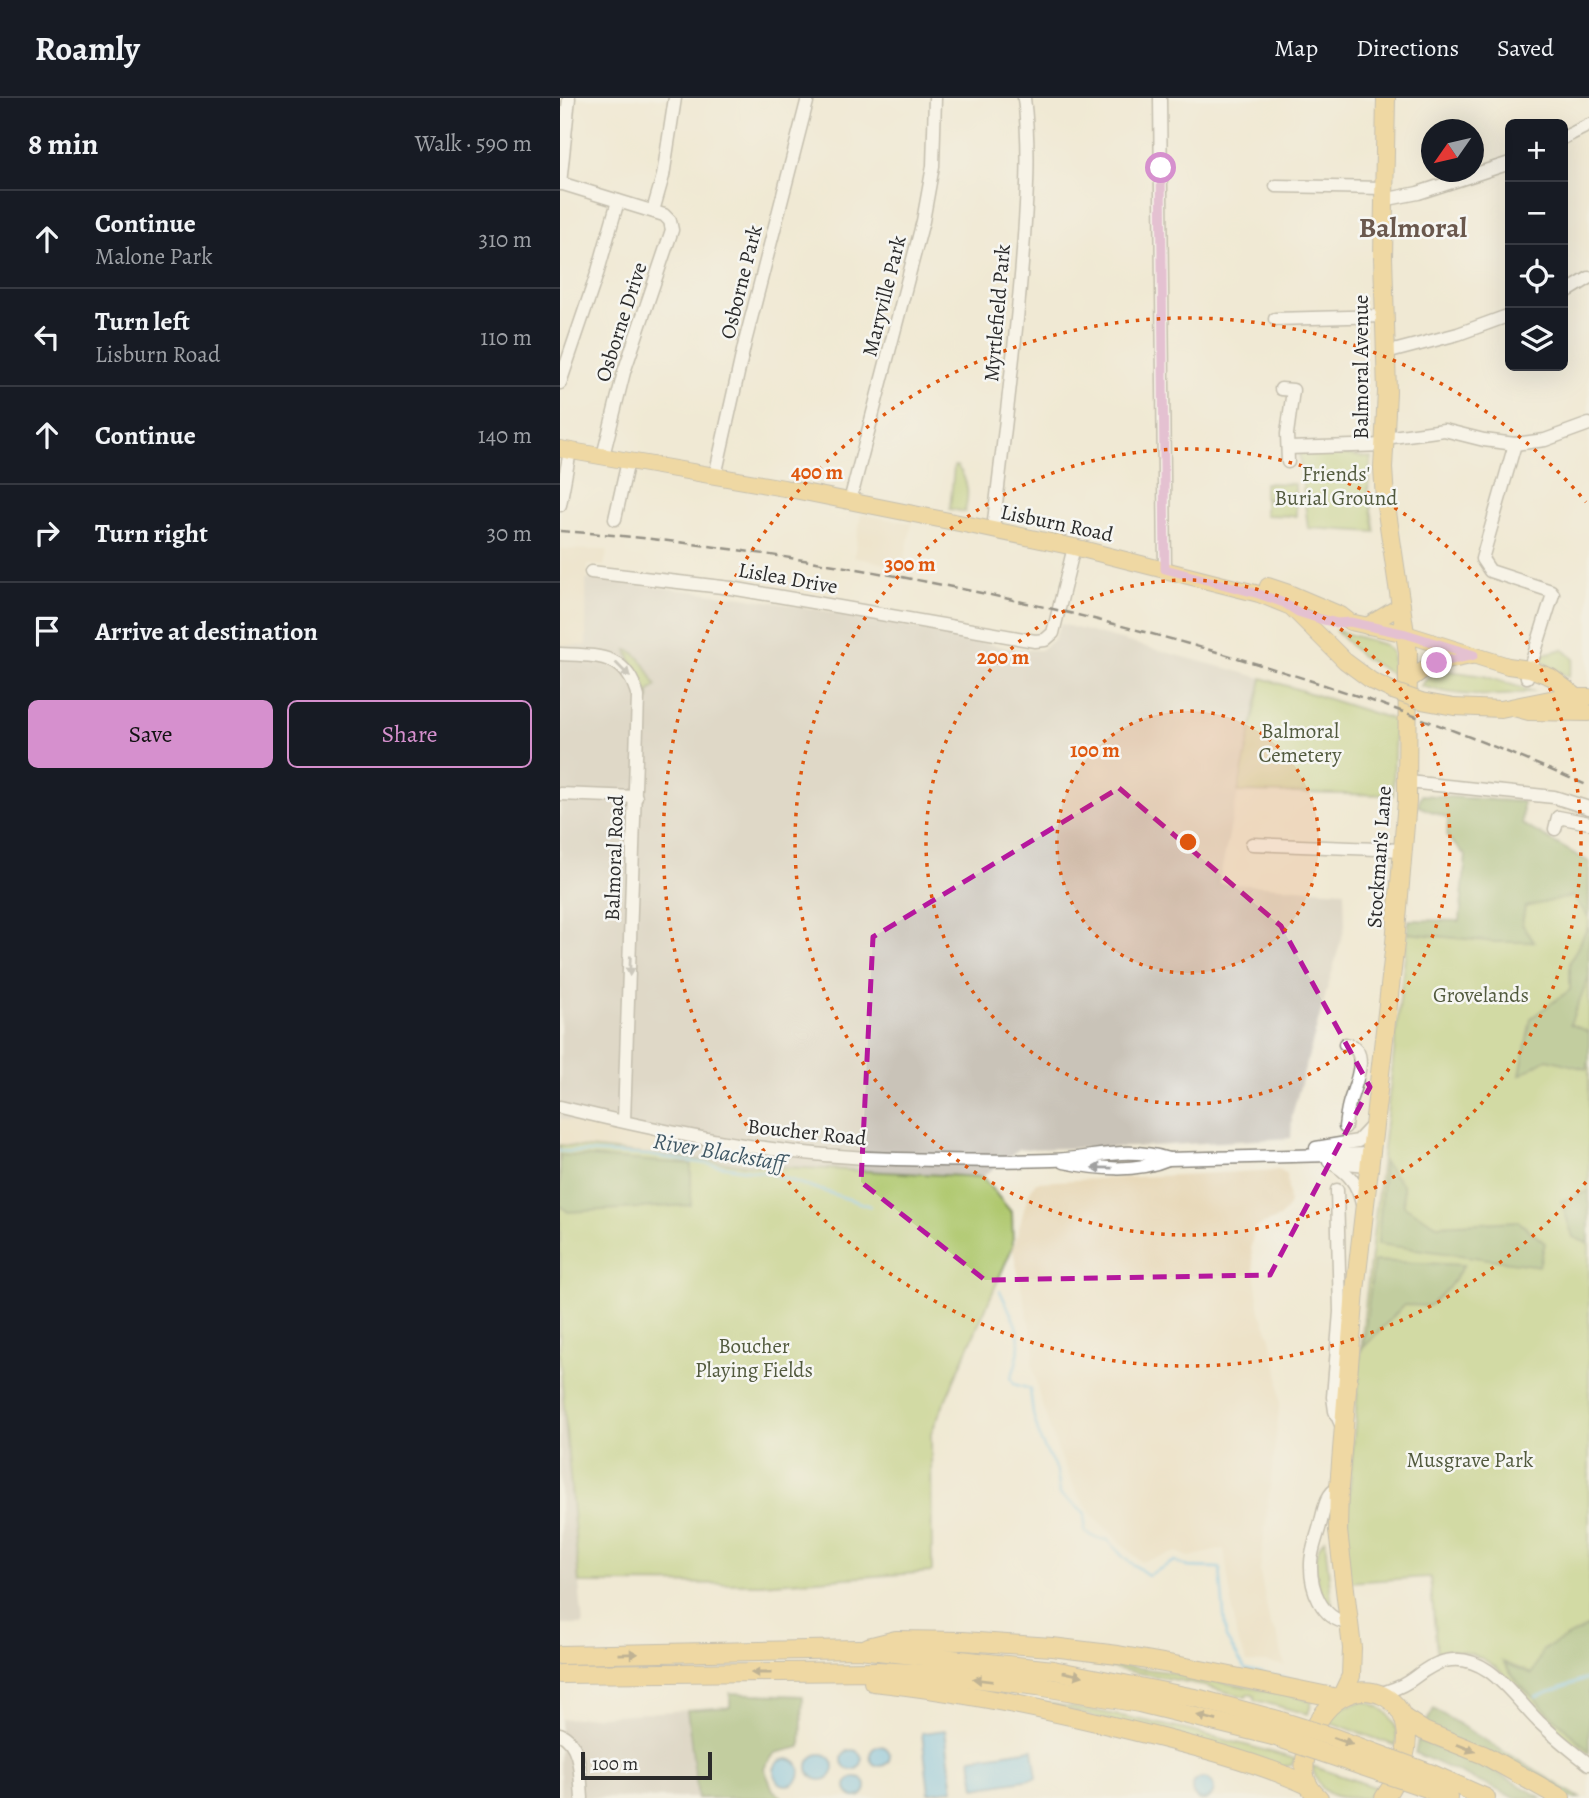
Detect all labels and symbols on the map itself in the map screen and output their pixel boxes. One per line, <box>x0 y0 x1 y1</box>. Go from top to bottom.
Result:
north arrow <box>1421 119 1484 182</box>
route start <box>1145 152 1176 183</box>
district label: Balmoral <box>1359 209 1468 247</box>
street label: Osborne Park <box>713 221 769 342</box>
street label: Maryville Park <box>855 232 913 359</box>
street label: Myrtlefield Park <box>977 243 1017 383</box>
street label: Osborne Drive <box>588 259 654 385</box>
street label: Balmoral Avenue <box>1347 295 1375 439</box>
text: 400 m <box>791 458 844 486</box>
park label: Friends' Burial Ground <box>1275 460 1398 512</box>
street label: Lisburn Road <box>998 497 1117 549</box>
text: 300 m <box>884 550 936 578</box>
street label: Lislea Drive <box>736 555 840 601</box>
text: 200 m <box>977 643 1030 671</box>
route end <box>1421 647 1452 678</box>
one-way arrow <box>615 662 632 679</box>
park label: Balmoral Cemetery <box>1258 717 1342 769</box>
text: 100 m <box>1070 736 1120 764</box>
street label: Stockman's Lane <box>1360 785 1398 929</box>
street label: Balmoral Road <box>598 794 630 921</box>
centre of rings <box>1176 830 1200 854</box>
one-way arrow <box>624 955 635 977</box>
park label: Grovelands <box>1433 981 1529 1009</box>
street label: Boucher Road <box>746 1112 869 1152</box>
water label: River Blackstaff <box>651 1125 792 1180</box>
one-way arrow <box>1091 1162 1113 1173</box>
park label: Boucher Playing Fields <box>695 1332 813 1384</box>
park label: Musgrave Park <box>1407 1446 1534 1474</box>
one-way arrow <box>617 1648 639 1660</box>
one-way arrow <box>750 1667 772 1679</box>
one-way arrow <box>1062 1668 1084 1679</box>
one-way arrow <box>972 1674 994 1685</box>
one-way arrow <box>1196 1713 1217 1723</box>
one-way arrow <box>1333 1736 1354 1747</box>
one-way arrow <box>1455 1742 1476 1753</box>
scale bar <box>581 1749 712 1781</box>

